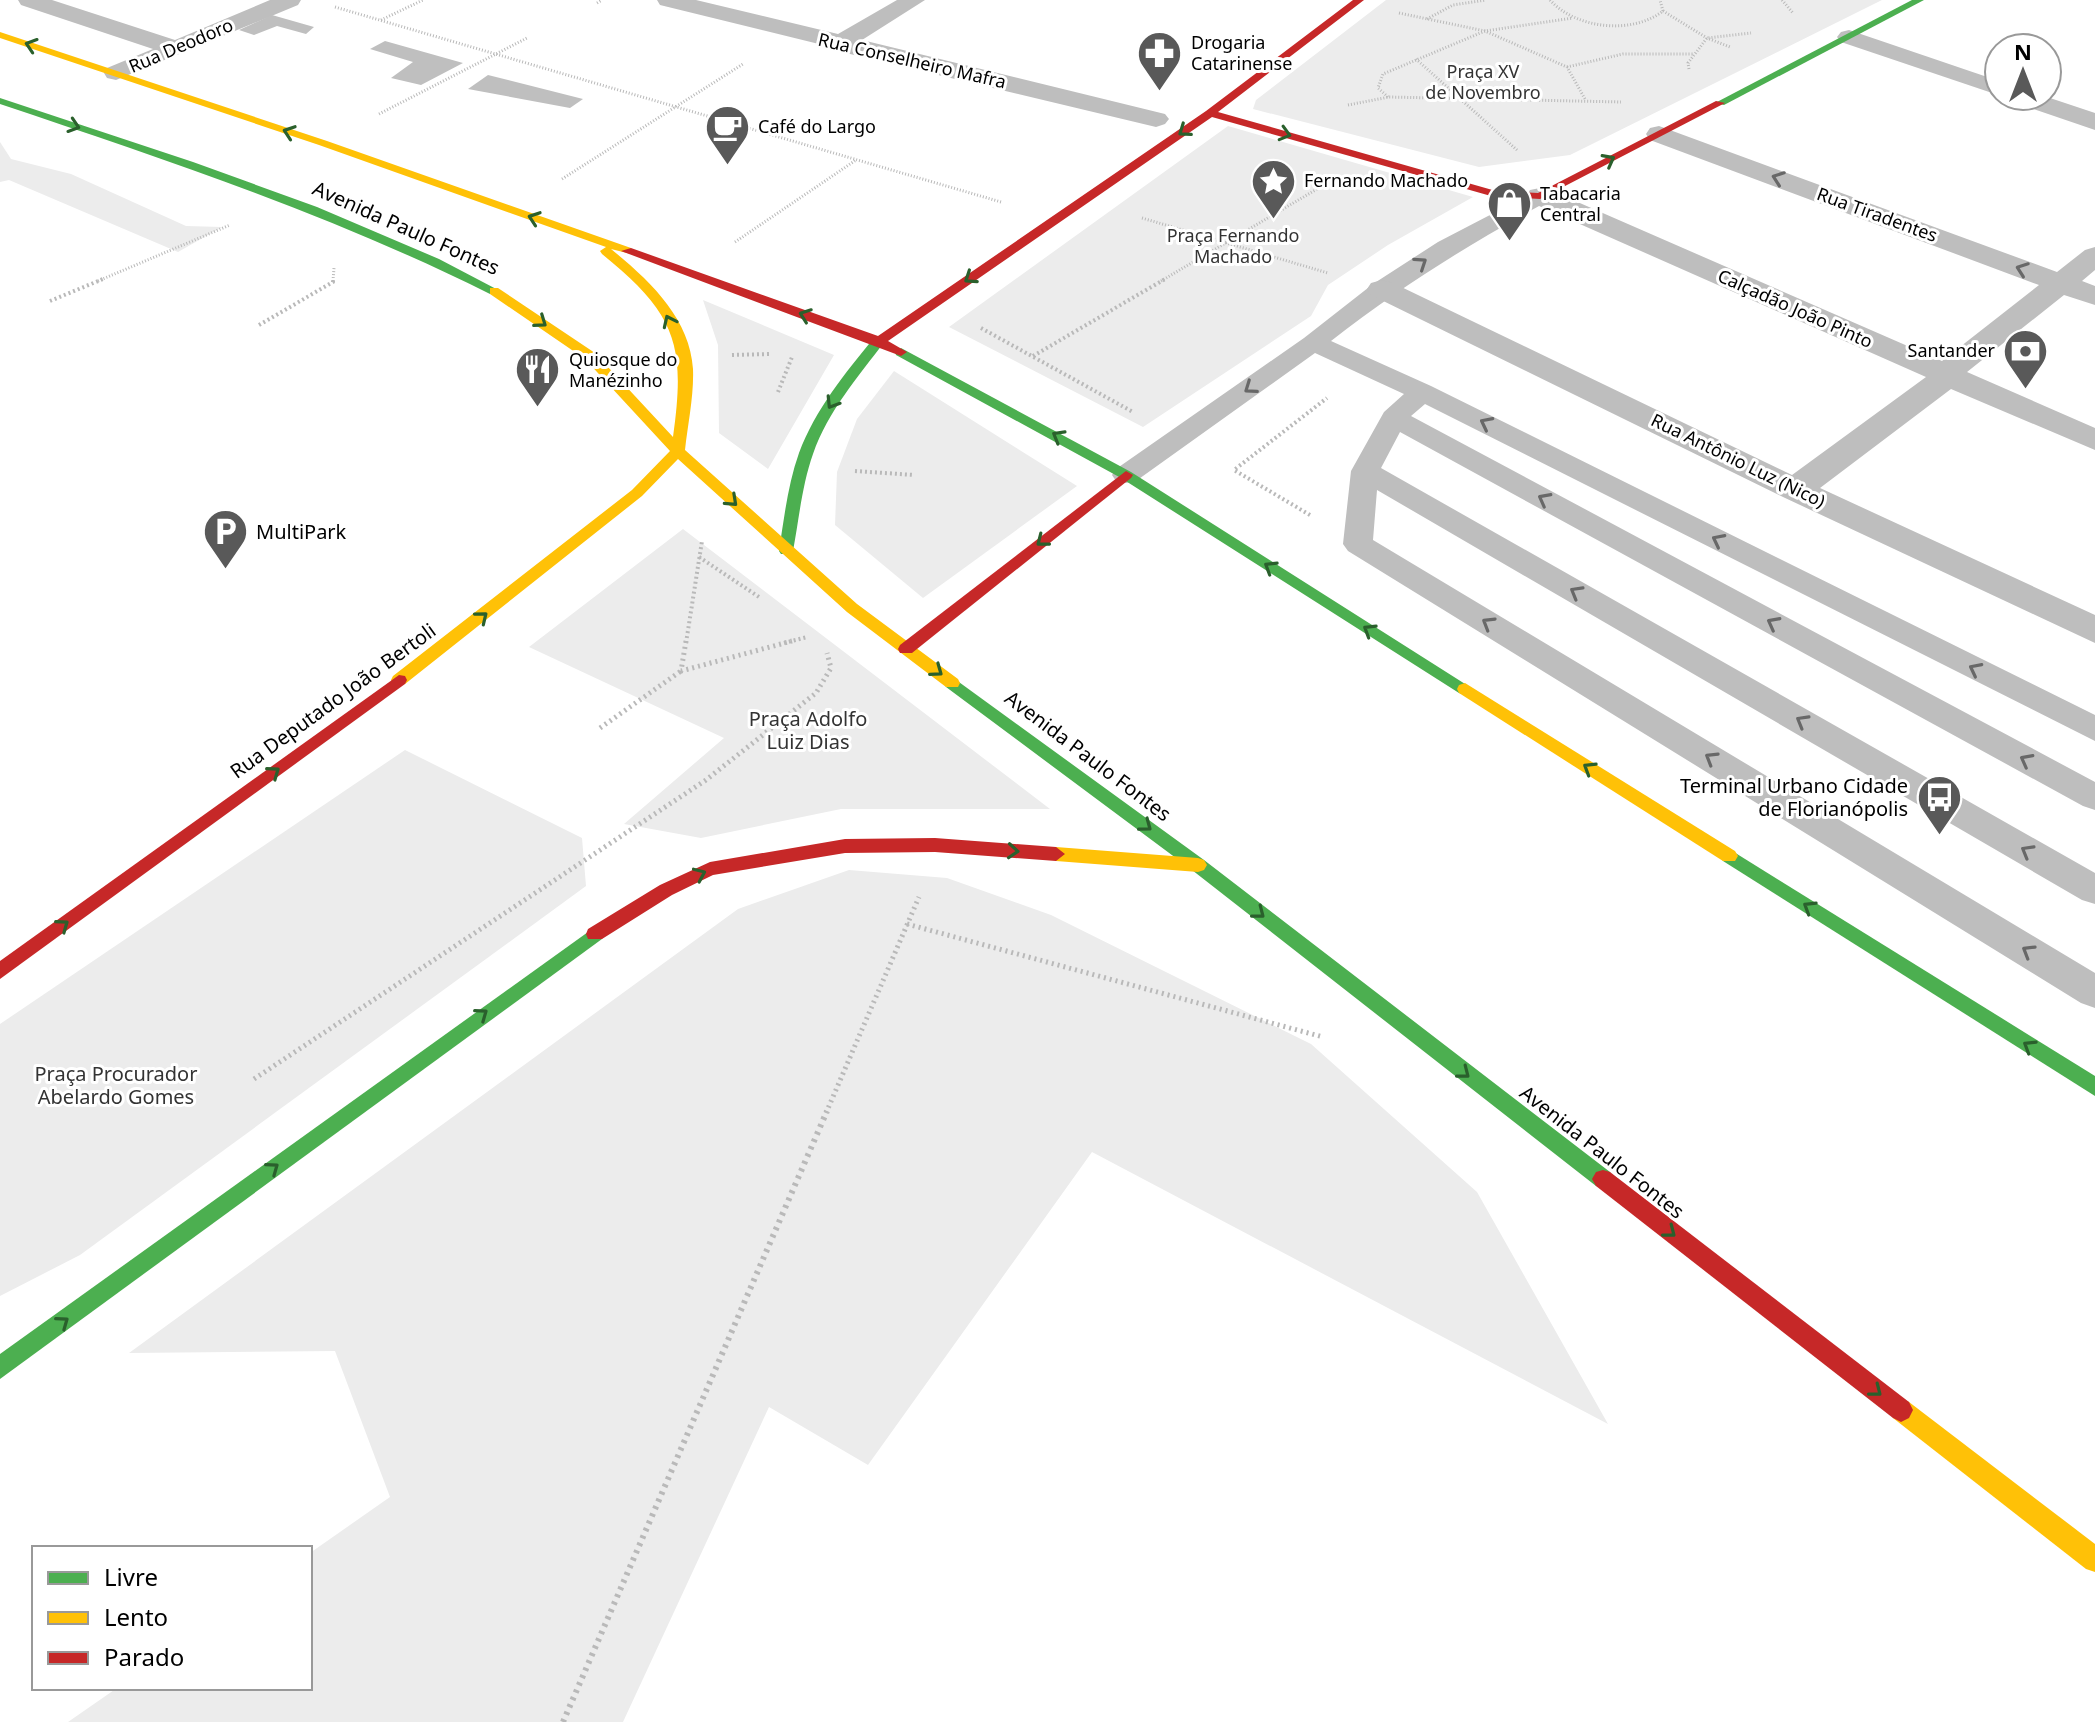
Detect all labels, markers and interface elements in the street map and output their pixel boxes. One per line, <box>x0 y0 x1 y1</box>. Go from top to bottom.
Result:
street label: Rua Deodoro <box>125 12 236 78</box>
street label: Rua Conselheiro Mafra <box>816 27 1009 93</box>
pharmacy icon: Drogaria Catarinense <box>1136 29 1184 92</box>
place label: Drogaria Catarinense <box>1191 30 1292 75</box>
north arrow <box>1983 32 2063 112</box>
text: N <box>2014 36 2032 66</box>
one-way arrow <box>25 39 39 55</box>
park label: Praça XV de Novembro <box>1425 59 1541 104</box>
cafe icon: Café do Largo <box>703 103 751 166</box>
place label: Café do Largo <box>758 114 876 138</box>
one-way arrow <box>66 116 80 132</box>
one-way arrow <box>1179 121 1193 136</box>
one-way arrow <box>283 125 297 141</box>
one-way arrow <box>1278 125 1292 141</box>
one-way arrow <box>1600 154 1615 170</box>
place icon: Fernando Machado <box>1249 157 1297 220</box>
place label: Fernando Machado <box>1304 168 1468 192</box>
one-way arrow <box>1772 171 1786 188</box>
street label: Avenida Paulo Fontes <box>309 174 504 281</box>
shop icon: Tabacaria Central <box>1485 180 1533 243</box>
place label: Tabacaria Central <box>1540 181 1621 226</box>
street label: Rua Tiradentes <box>1814 181 1941 247</box>
one-way arrow <box>528 211 542 228</box>
park label: Praça Fernando Machado <box>1167 223 1299 268</box>
one-way arrow <box>1412 258 1426 273</box>
one-way arrow <box>2016 262 2030 279</box>
street label: Calçadão João Pinto <box>1714 263 1877 353</box>
one-way arrow <box>965 269 979 284</box>
one-way arrow <box>799 308 813 325</box>
one-way arrow <box>533 312 547 327</box>
one-way arrow <box>663 314 679 329</box>
bank icon: Santander <box>2002 327 2050 390</box>
place label: Santander <box>1908 338 1996 362</box>
restaurant icon: Quiosque do Manézinho <box>514 346 562 409</box>
place label: Quiosque do Manézinho <box>569 347 677 392</box>
one-way arrow <box>1244 378 1258 393</box>
one-way arrow <box>827 395 842 409</box>
street label: Rua Antônio Luz (Nico) <box>1647 407 1829 513</box>
one-way arrow <box>1479 418 1494 433</box>
one-way arrow <box>1052 430 1067 446</box>
one-way arrow <box>723 492 737 507</box>
one-way arrow <box>1538 494 1553 509</box>
parking icon: MultiPark <box>201 508 249 571</box>
place label: MultiPark <box>256 518 347 545</box>
one-way arrow <box>1036 531 1051 545</box>
one-way arrow <box>1711 534 1726 550</box>
one-way arrow <box>1264 561 1279 576</box>
one-way arrow <box>1571 586 1585 602</box>
one-way arrow <box>473 612 487 627</box>
street label: Rua Deputado João Bertoli <box>224 617 441 784</box>
one-way arrow <box>1482 617 1497 632</box>
one-way arrow <box>1767 618 1781 633</box>
one-way arrow <box>1364 624 1378 639</box>
one-way arrow <box>929 661 943 676</box>
one-way arrow <box>1969 664 1984 679</box>
street label: Avenida Paulo Fontes <box>1000 684 1177 827</box>
park label: Praça Adolfo Luiz Dias <box>749 705 867 755</box>
one-way arrow <box>1796 715 1811 731</box>
one-way arrow <box>1705 752 1719 767</box>
one-way arrow <box>2020 755 2035 770</box>
one-way arrow <box>1583 763 1598 778</box>
one-way arrow <box>265 767 279 782</box>
place label: Terminal Urbano Cidade de Florianópolis <box>1680 772 1908 822</box>
bus stop icon: Terminal Urbano Cidade de Florianópolis <box>1915 774 1963 837</box>
one-way arrow <box>1137 817 1152 831</box>
one-way arrow <box>1007 842 1020 859</box>
one-way arrow <box>2021 845 2036 861</box>
one-way arrow <box>692 868 707 884</box>
one-way arrow <box>1803 902 1818 917</box>
one-way arrow <box>1250 904 1265 918</box>
one-way arrow <box>54 920 69 934</box>
one-way arrow <box>2022 945 2037 961</box>
one-way arrow <box>474 1010 488 1024</box>
one-way arrow <box>2023 1040 2038 1055</box>
park label: Praça Procurador Abelardo Gomes <box>35 1060 197 1110</box>
one-way arrow <box>1455 1063 1469 1078</box>
street label: Avenida Paulo Fontes <box>1515 1079 1690 1224</box>
one-way arrow <box>264 1163 278 1178</box>
one-way arrow <box>1661 1223 1676 1237</box>
one-way arrow <box>54 1317 69 1331</box>
one-way arrow <box>1867 1381 1882 1395</box>
legend <box>32 1546 312 1690</box>
text: Livre <box>104 1560 158 1593</box>
text: Lento <box>104 1600 168 1633</box>
text: Parado <box>104 1640 184 1673</box>

